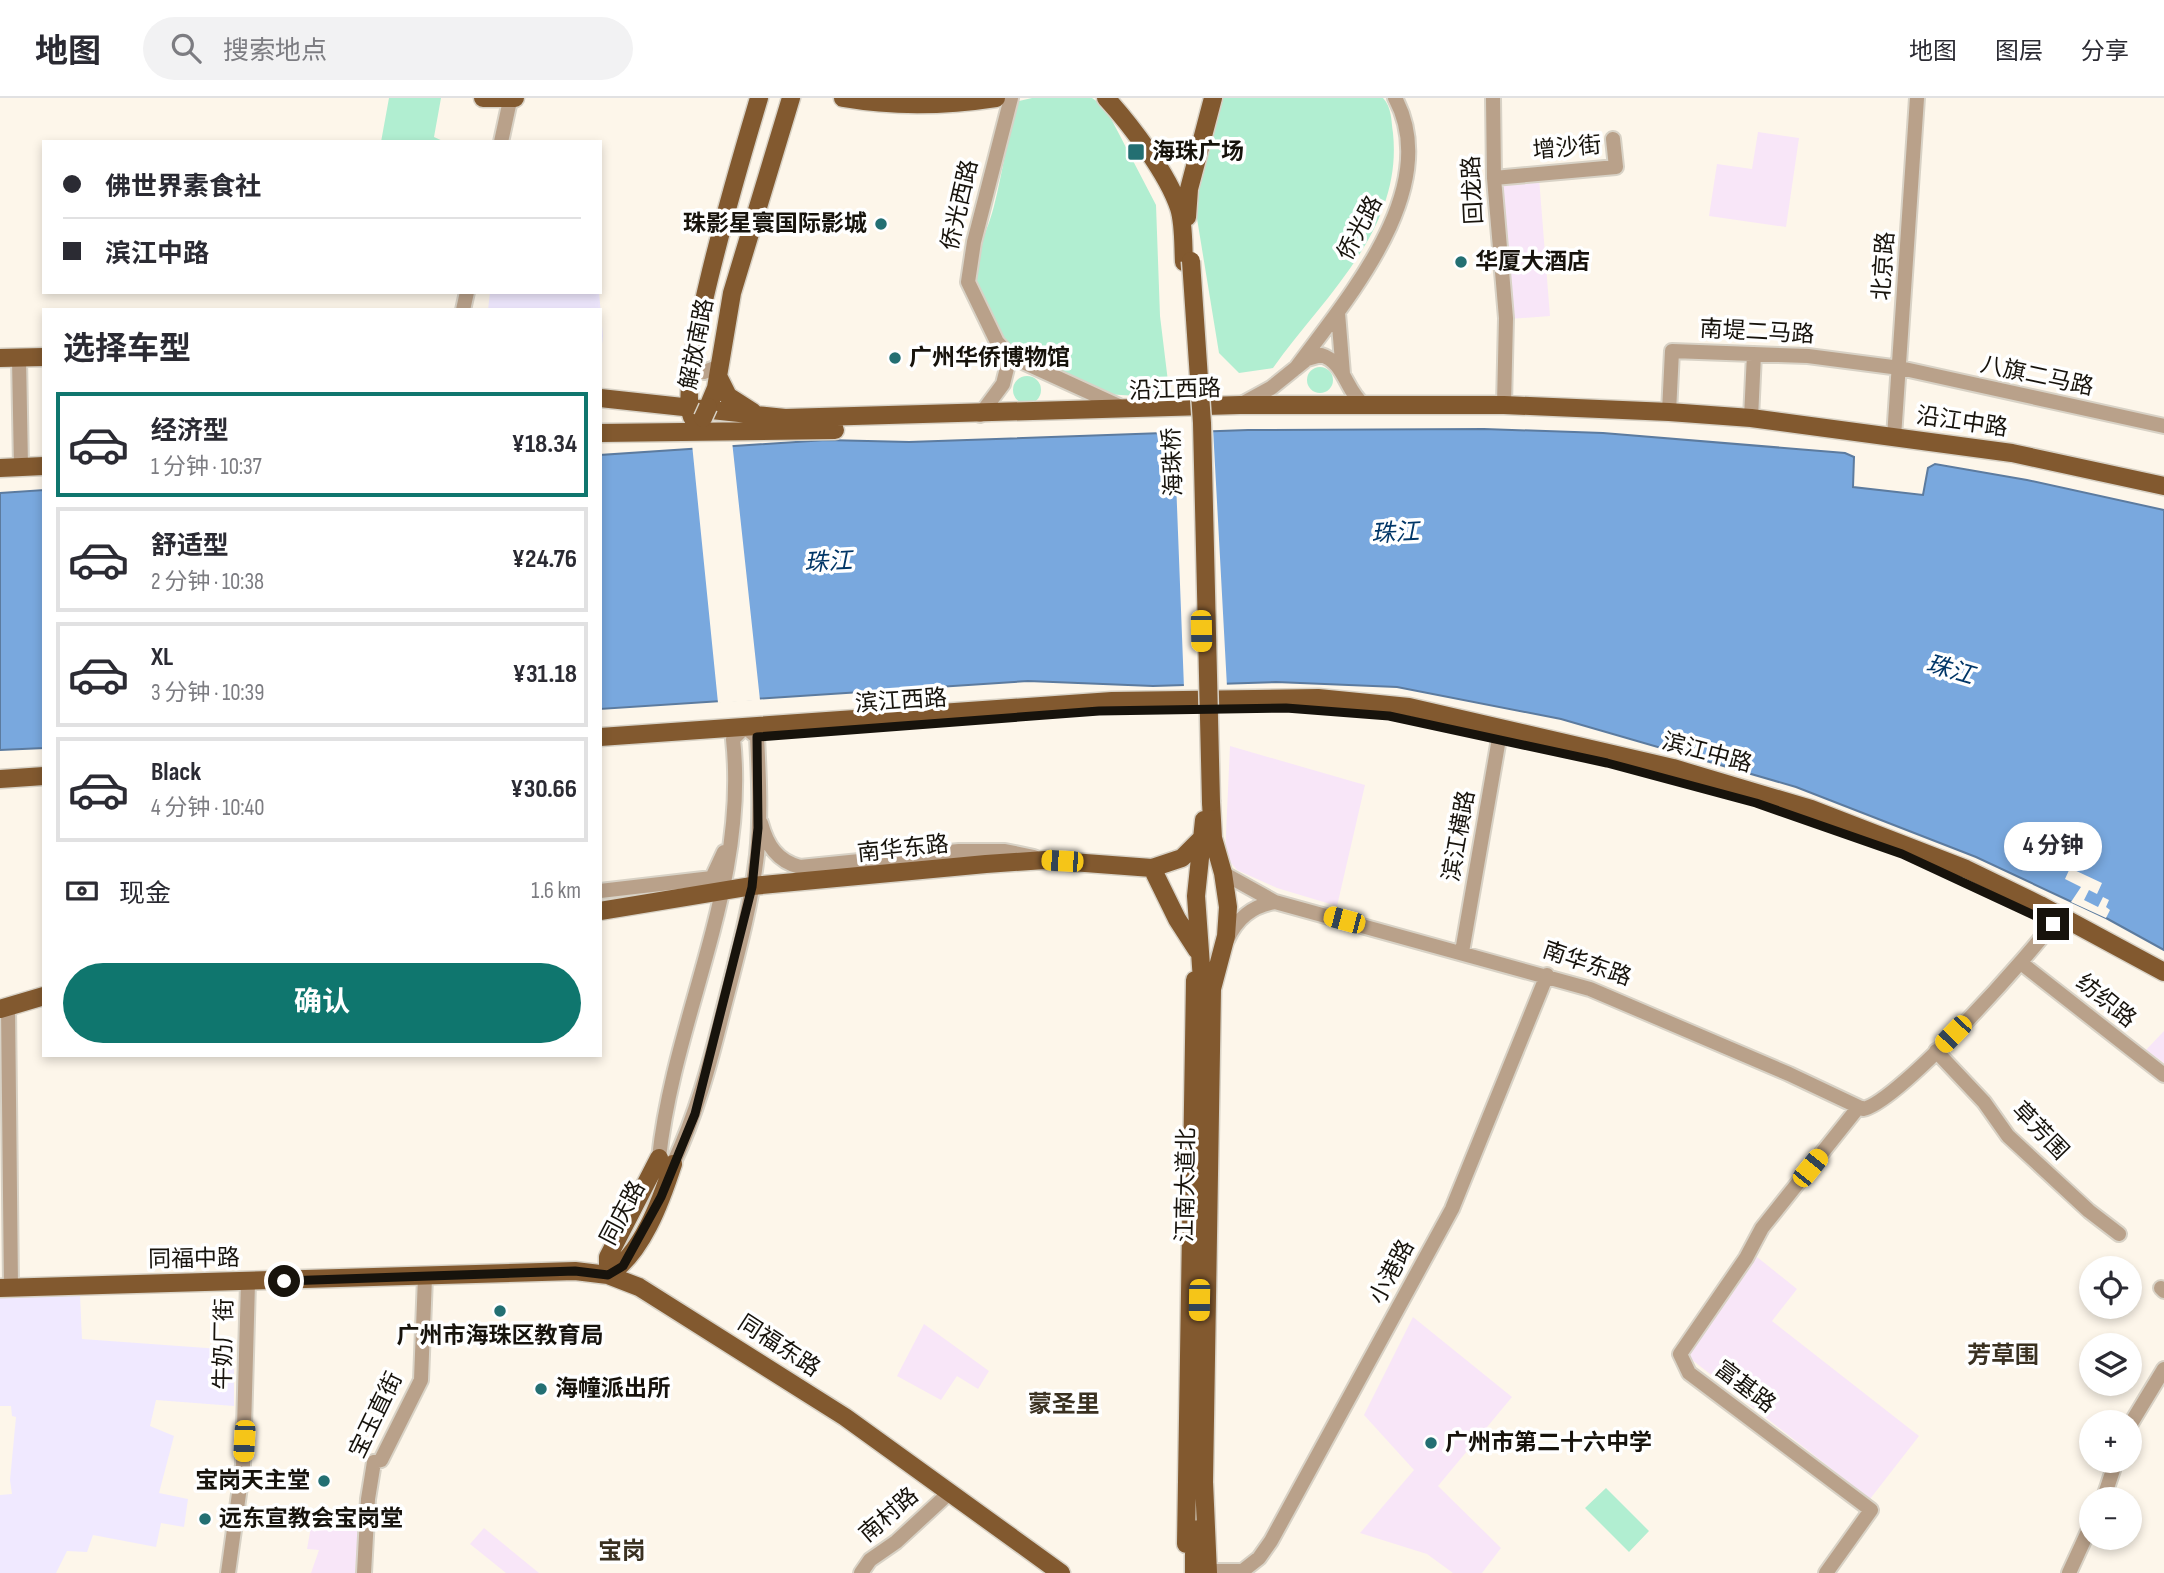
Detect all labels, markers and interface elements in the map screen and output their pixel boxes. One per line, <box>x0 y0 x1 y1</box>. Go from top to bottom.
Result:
search box <box>143 17 633 80</box>
icon: search <box>167 29 205 67</box>
text: 地图 <box>35 32 101 72</box>
text: 搜索地点 <box>223 36 327 67</box>
text: 地图 <box>1909 37 1957 66</box>
text: 图层 <box>1995 37 2043 66</box>
text: 分享 <box>2081 37 2129 66</box>
street label: 增沙街 <box>1531 131 1603 165</box>
place label: 海珠广场 <box>1152 138 1244 166</box>
marker: 海珠广场 <box>1126 142 1146 162</box>
street label: 回龙路 <box>1457 155 1489 225</box>
street label: 侨光西路 <box>936 157 984 253</box>
text: 佛世界素食社 <box>105 172 261 203</box>
street label: 侨光路 <box>1331 191 1389 265</box>
place label: 珠影星寰国际影城 <box>683 210 867 238</box>
marker: 珠影星寰国际影城 <box>873 216 889 232</box>
street label: 北京路 <box>1868 231 1900 301</box>
text: 滨江中路 <box>105 239 209 270</box>
place label: 华厦大酒店 <box>1475 248 1590 276</box>
marker: 华厦大酒店 <box>1453 254 1469 270</box>
street label: 解放南路 <box>674 296 720 392</box>
street label: 南堤二马路 <box>1699 315 1815 349</box>
text: 选择车型 <box>63 330 191 369</box>
place label: 广州华侨博物馆 <box>909 344 1070 372</box>
marker: 广州华侨博物馆 <box>887 350 903 366</box>
street label: 八旗二马路 <box>1978 350 2096 402</box>
street label: 沿江西路 <box>1129 374 1221 406</box>
street label: 沿江中路 <box>1914 402 2010 442</box>
icon: car <box>67 413 130 476</box>
text: 经济型 <box>151 416 229 447</box>
street label: 海珠桥 <box>1158 427 1188 497</box>
text: ¥18.34 <box>512 429 577 460</box>
text: 1 分钟 · 10:37 <box>151 453 262 481</box>
water label: 珠江 <box>1370 517 1423 549</box>
icon: car <box>67 528 130 591</box>
text: 舒适型 <box>151 531 229 562</box>
text: ¥24.76 <box>512 544 577 575</box>
water label: 珠江 <box>803 546 856 578</box>
text: 2 分钟 · 10:38 <box>151 568 264 596</box>
car <box>1191 610 1212 652</box>
text: XL <box>151 642 173 673</box>
icon: car <box>67 643 130 706</box>
water label: 珠江 <box>1923 649 1980 691</box>
text: ¥31.18 <box>513 659 577 690</box>
text: 3 分钟 · 10:39 <box>151 679 264 707</box>
street label: 滨江西路 <box>854 684 948 718</box>
street label: 滨江中路 <box>1659 728 1755 778</box>
text: Black <box>151 757 201 788</box>
icon: car <box>67 758 130 821</box>
text: ¥30.66 <box>510 774 577 805</box>
street label: 滨江横路 <box>1437 788 1481 884</box>
text: 4 分钟 · 10:40 <box>151 794 264 822</box>
callout: 4 分钟 <box>2004 822 2102 872</box>
street label: 南华东路 <box>856 830 950 868</box>
text: 4 分钟 <box>2023 832 2083 860</box>
car <box>1041 849 1084 873</box>
icon: cash <box>63 872 101 910</box>
text: 1.6 km <box>531 877 581 905</box>
text: 现金 <box>119 879 171 910</box>
car <box>1321 904 1368 936</box>
route end <box>2037 908 2069 940</box>
street label: 南华东路 <box>1539 936 1635 992</box>
button: 确认 <box>63 963 581 1043</box>
street label: 纺织路 <box>2070 968 2142 1034</box>
car <box>1931 1012 1976 1056</box>
street label: 草芳围 <box>2006 1096 2074 1166</box>
street label: 江南大道北 <box>1171 1127 1201 1243</box>
car <box>1789 1145 1832 1191</box>
street label: 同庆路 <box>594 1176 652 1250</box>
street label: 小港路 <box>1363 1235 1421 1309</box>
street label: 同福中路 <box>148 1244 240 1274</box>
map controls <box>2079 1256 2142 1550</box>
button: locate <box>2079 1256 2142 1319</box>
route start <box>268 1265 300 1297</box>
car <box>1189 1279 1210 1321</box>
street label: 牛奶厂街 <box>209 1298 239 1390</box>
marker: 广州市海珠区教育局 <box>492 1303 508 1319</box>
street label: 同福东路 <box>733 1309 825 1383</box>
place label: 广州市海珠区教育局 <box>397 1322 604 1350</box>
button: layers <box>2079 1333 2142 1396</box>
district label: 芳草围 <box>1967 1341 2039 1370</box>
street label: 富基路 <box>1709 1355 1781 1419</box>
street label: 宝玉直街 <box>343 1368 409 1462</box>
place label: 海幢派出所 <box>555 1375 670 1403</box>
marker: 海幢派出所 <box>533 1381 549 1397</box>
district label: 蒙圣里 <box>1028 1390 1100 1419</box>
button: + <box>2079 1410 2142 1473</box>
car <box>233 1419 256 1463</box>
place label: 广州市第二十六中学 <box>1445 1429 1652 1457</box>
marker: 广州市第二十六中学 <box>1423 1435 1439 1451</box>
place label: 宝岗天主堂 <box>195 1467 310 1495</box>
marker: 宝岗天主堂 <box>316 1473 332 1489</box>
street label: 南村路 <box>854 1482 924 1548</box>
button: − <box>2079 1487 2142 1550</box>
place label: 远东宣教会宝岗堂 <box>219 1505 403 1533</box>
marker: 远东宣教会宝岗堂 <box>197 1511 213 1527</box>
district label: 宝岗 <box>598 1537 646 1566</box>

